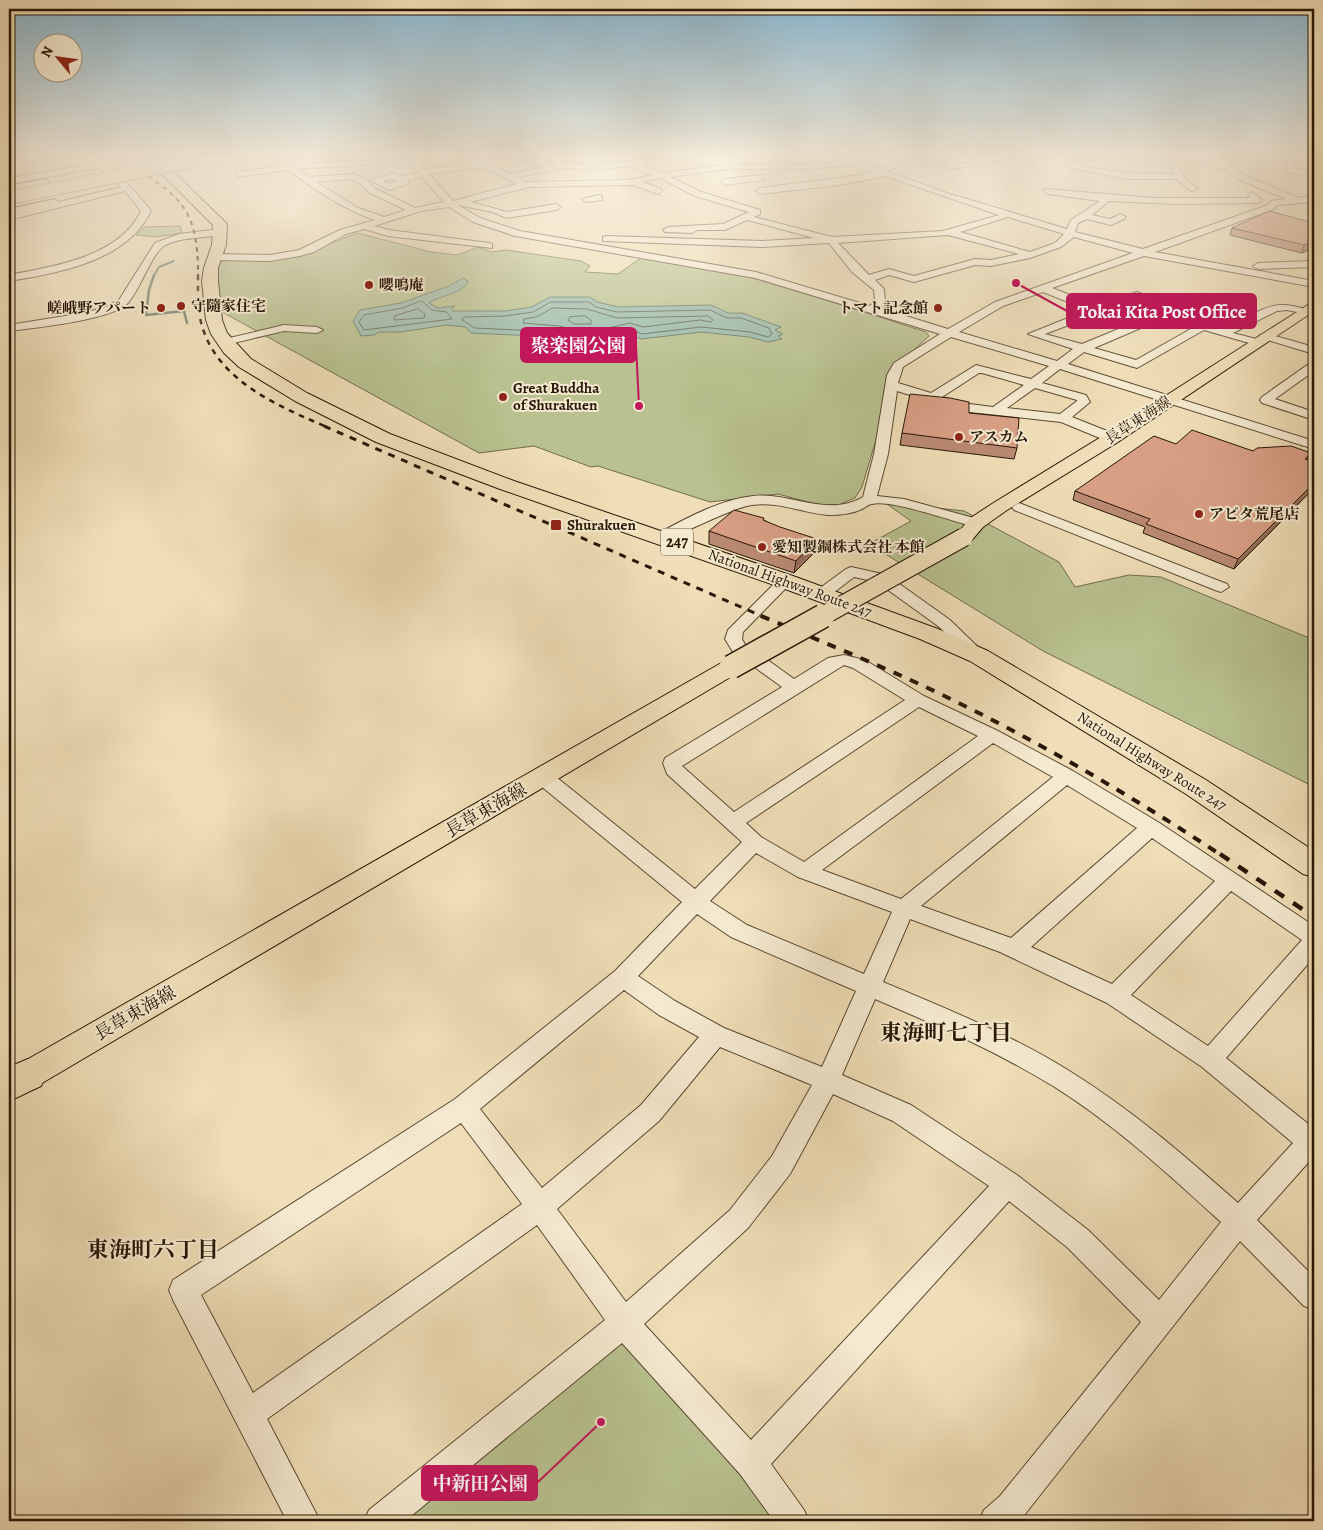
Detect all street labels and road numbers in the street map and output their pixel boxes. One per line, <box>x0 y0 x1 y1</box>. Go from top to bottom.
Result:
street label: 長草東海線 <box>1101 391 1175 449</box>
road number: 247 <box>661 528 693 556</box>
street label: National Highway Route 247 <box>706 544 875 622</box>
street label: National Highway Route 247 <box>1074 707 1231 816</box>
street label: 長草東海線 <box>441 777 531 843</box>
street label: 長草東海線 <box>90 980 180 1046</box>

